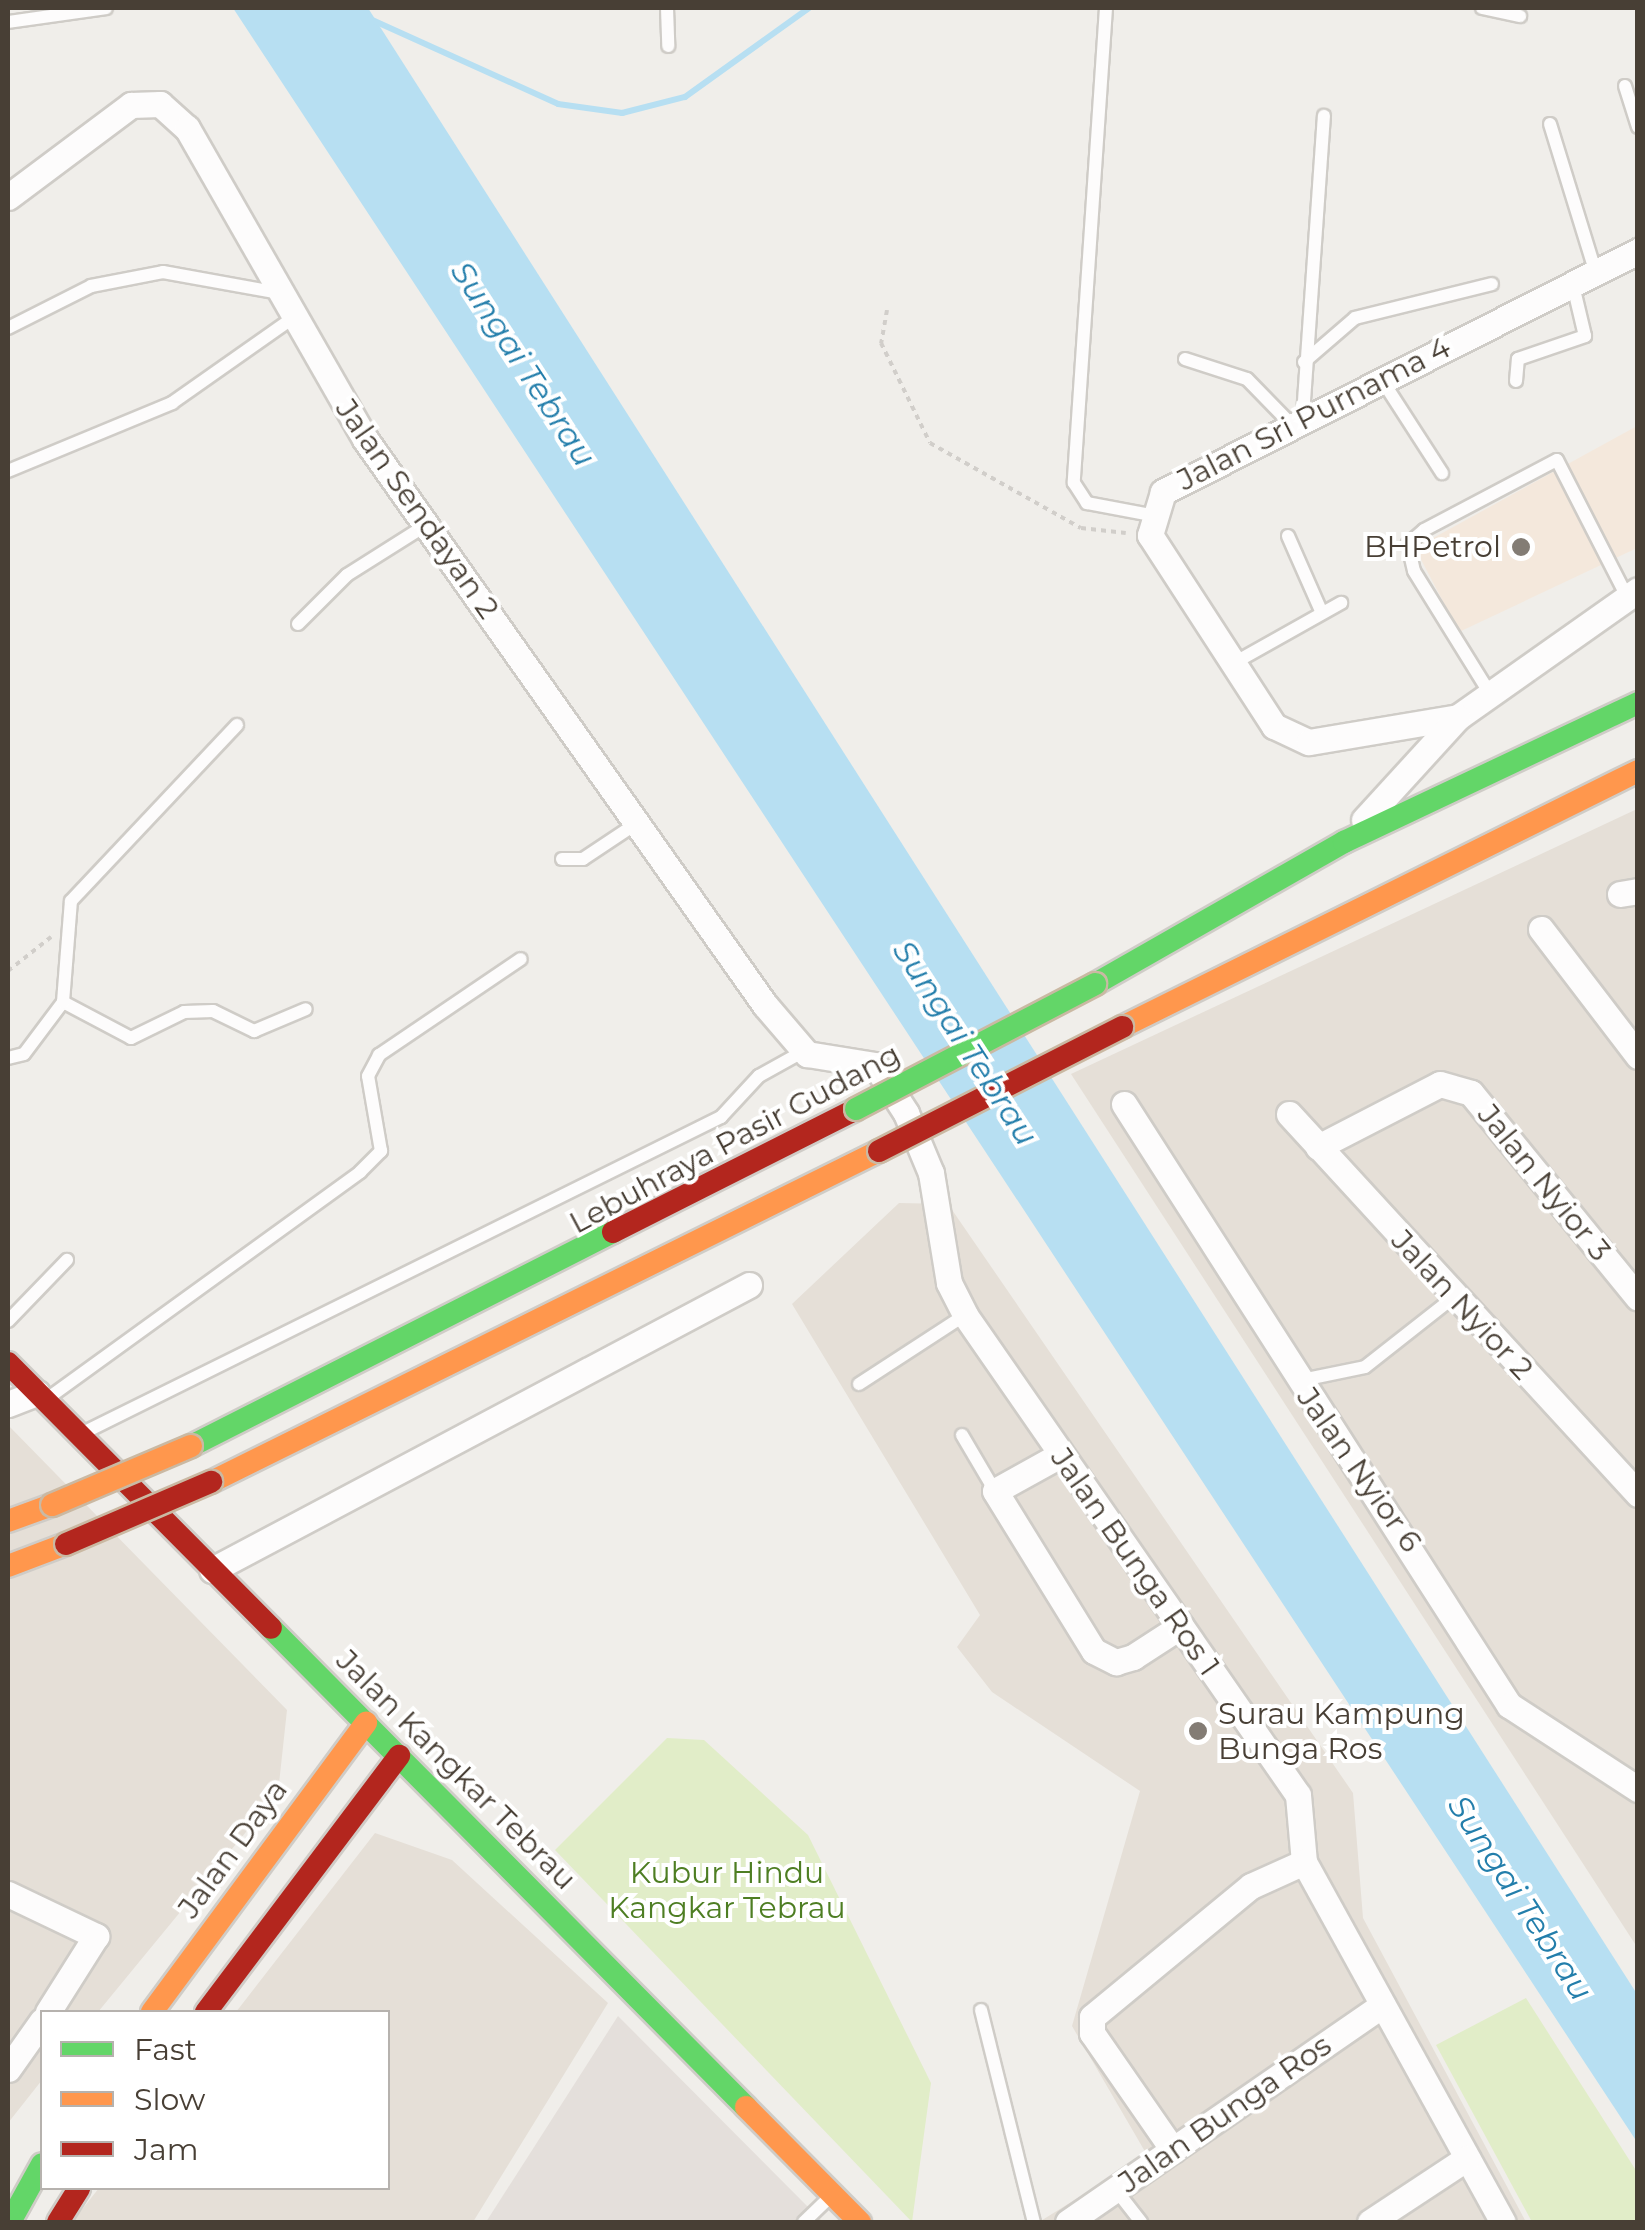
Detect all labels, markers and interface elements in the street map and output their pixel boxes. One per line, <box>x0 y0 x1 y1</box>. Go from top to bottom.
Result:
water label: Sungai Tebrau <box>442 254 604 474</box>
street label: Jalan Sri Purnama 4 <box>1172 330 1456 498</box>
street label: Jalan Sendayan 2 <box>328 392 506 626</box>
place label: BHPetrol <box>1364 529 1501 565</box>
marker: BHPetrol <box>1510 536 1532 558</box>
water label: Sungai Tebrau <box>884 933 1046 1153</box>
street label: Lebuhraya Pasir Gudang <box>564 1036 906 1242</box>
street label: Jalan Nyior 3 <box>1470 1097 1618 1269</box>
street label: Jalan Nyior 2 <box>1384 1223 1540 1387</box>
street label: Jalan Nyior 6 <box>1289 1381 1429 1559</box>
street label: Jalan Bunga Ros 1 <box>1043 1441 1227 1683</box>
street label: Jalan Kangkar Tebrau <box>329 1643 583 1897</box>
place label: Surau Kampung Bunga Ros <box>1218 1696 1465 1766</box>
marker: Surau Kampung Bunga Ros <box>1187 1720 1209 1742</box>
street label: Jalan Daya <box>171 1773 295 1925</box>
water label: Sungai Tebrau <box>1439 1788 1601 2008</box>
park label: Kubur Hindu Kangkar Tebrau <box>608 1855 846 1926</box>
legend <box>40 2010 390 2190</box>
street label: Jalan Bunga Ros <box>1112 2027 1338 2201</box>
text: Fast <box>134 2031 197 2068</box>
text: Slow <box>134 2081 205 2118</box>
text: Jam <box>134 2131 199 2168</box>

